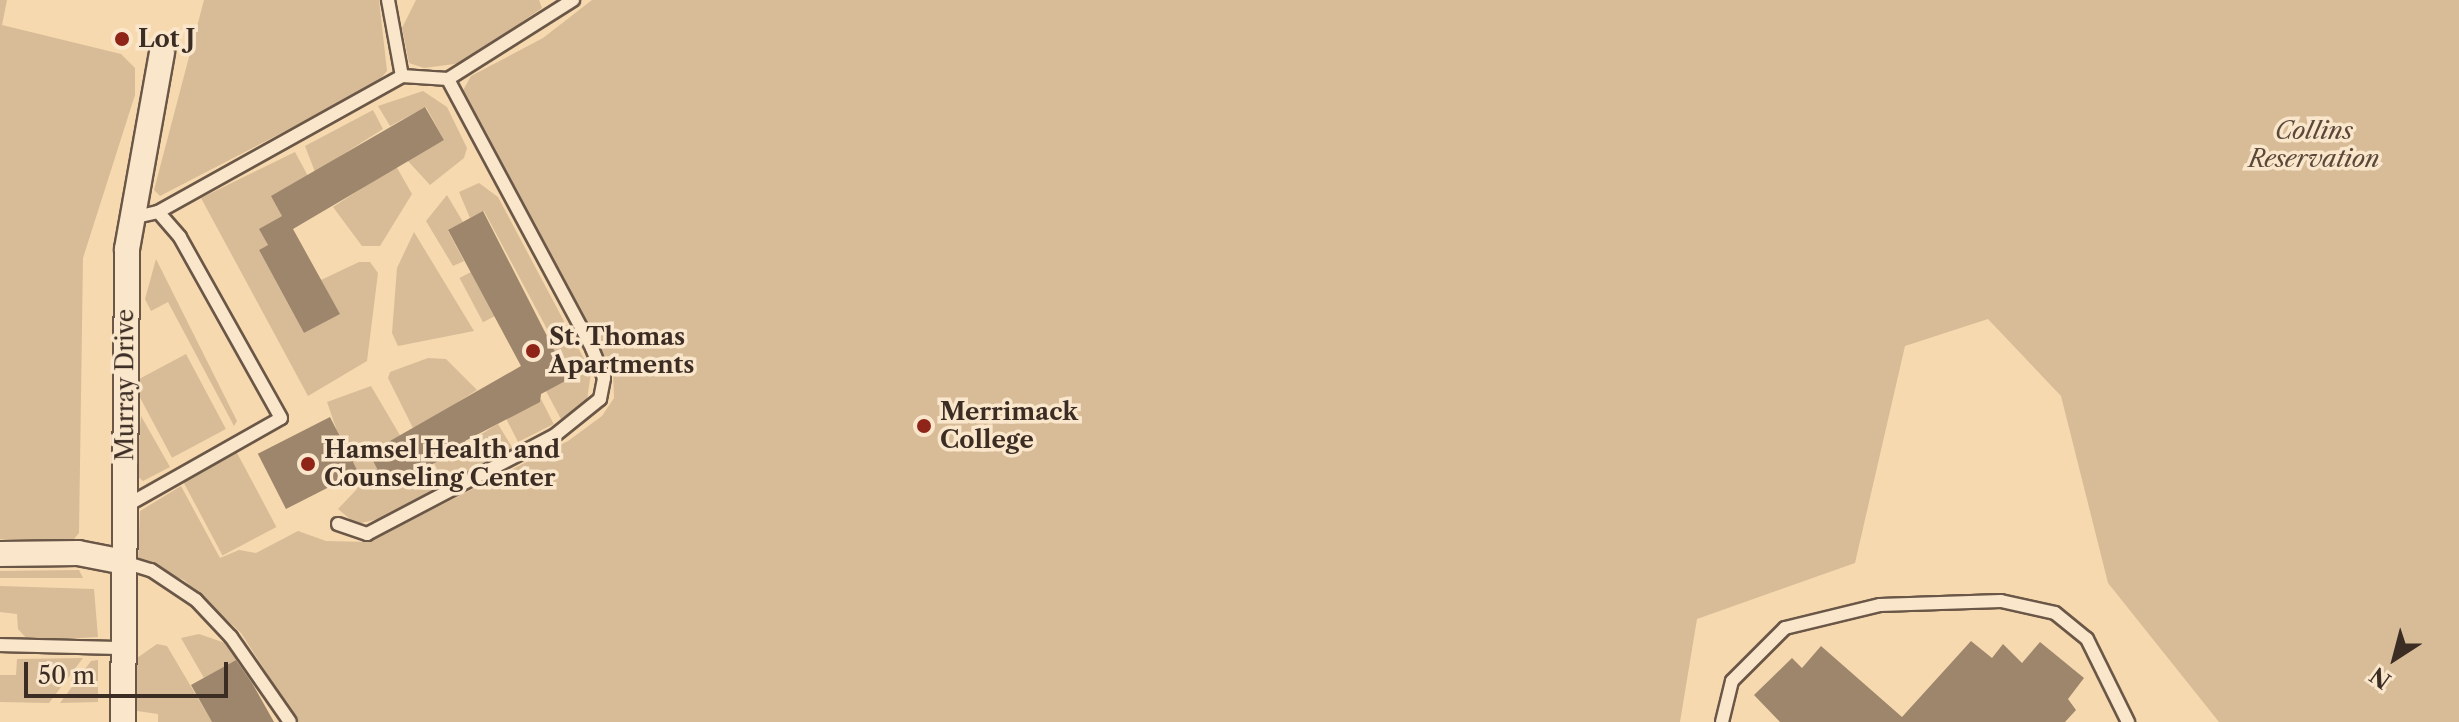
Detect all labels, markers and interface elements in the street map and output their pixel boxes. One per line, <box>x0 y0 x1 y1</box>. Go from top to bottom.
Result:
place label: Lot J <box>138 25 195 53</box>
marker: Lot J <box>113 30 131 48</box>
park label: Collins Reservation <box>2248 117 2380 173</box>
street label: Murray Drive <box>111 309 139 461</box>
place label: St. Thomas Apartments <box>549 323 694 379</box>
marker: St. Thomas Apartments <box>524 342 542 360</box>
place label: Merrimack College <box>940 398 1078 454</box>
marker: Merrimack College <box>915 417 933 435</box>
place label: Hamsel Health and Counseling Center <box>324 436 560 492</box>
marker: Hamsel Health and Counseling Center <box>299 455 317 473</box>
north arrow <box>2355 618 2435 698</box>
scale bar <box>28 646 232 696</box>
text: 50 m <box>38 661 95 690</box>
text: N <box>2365 661 2396 694</box>

